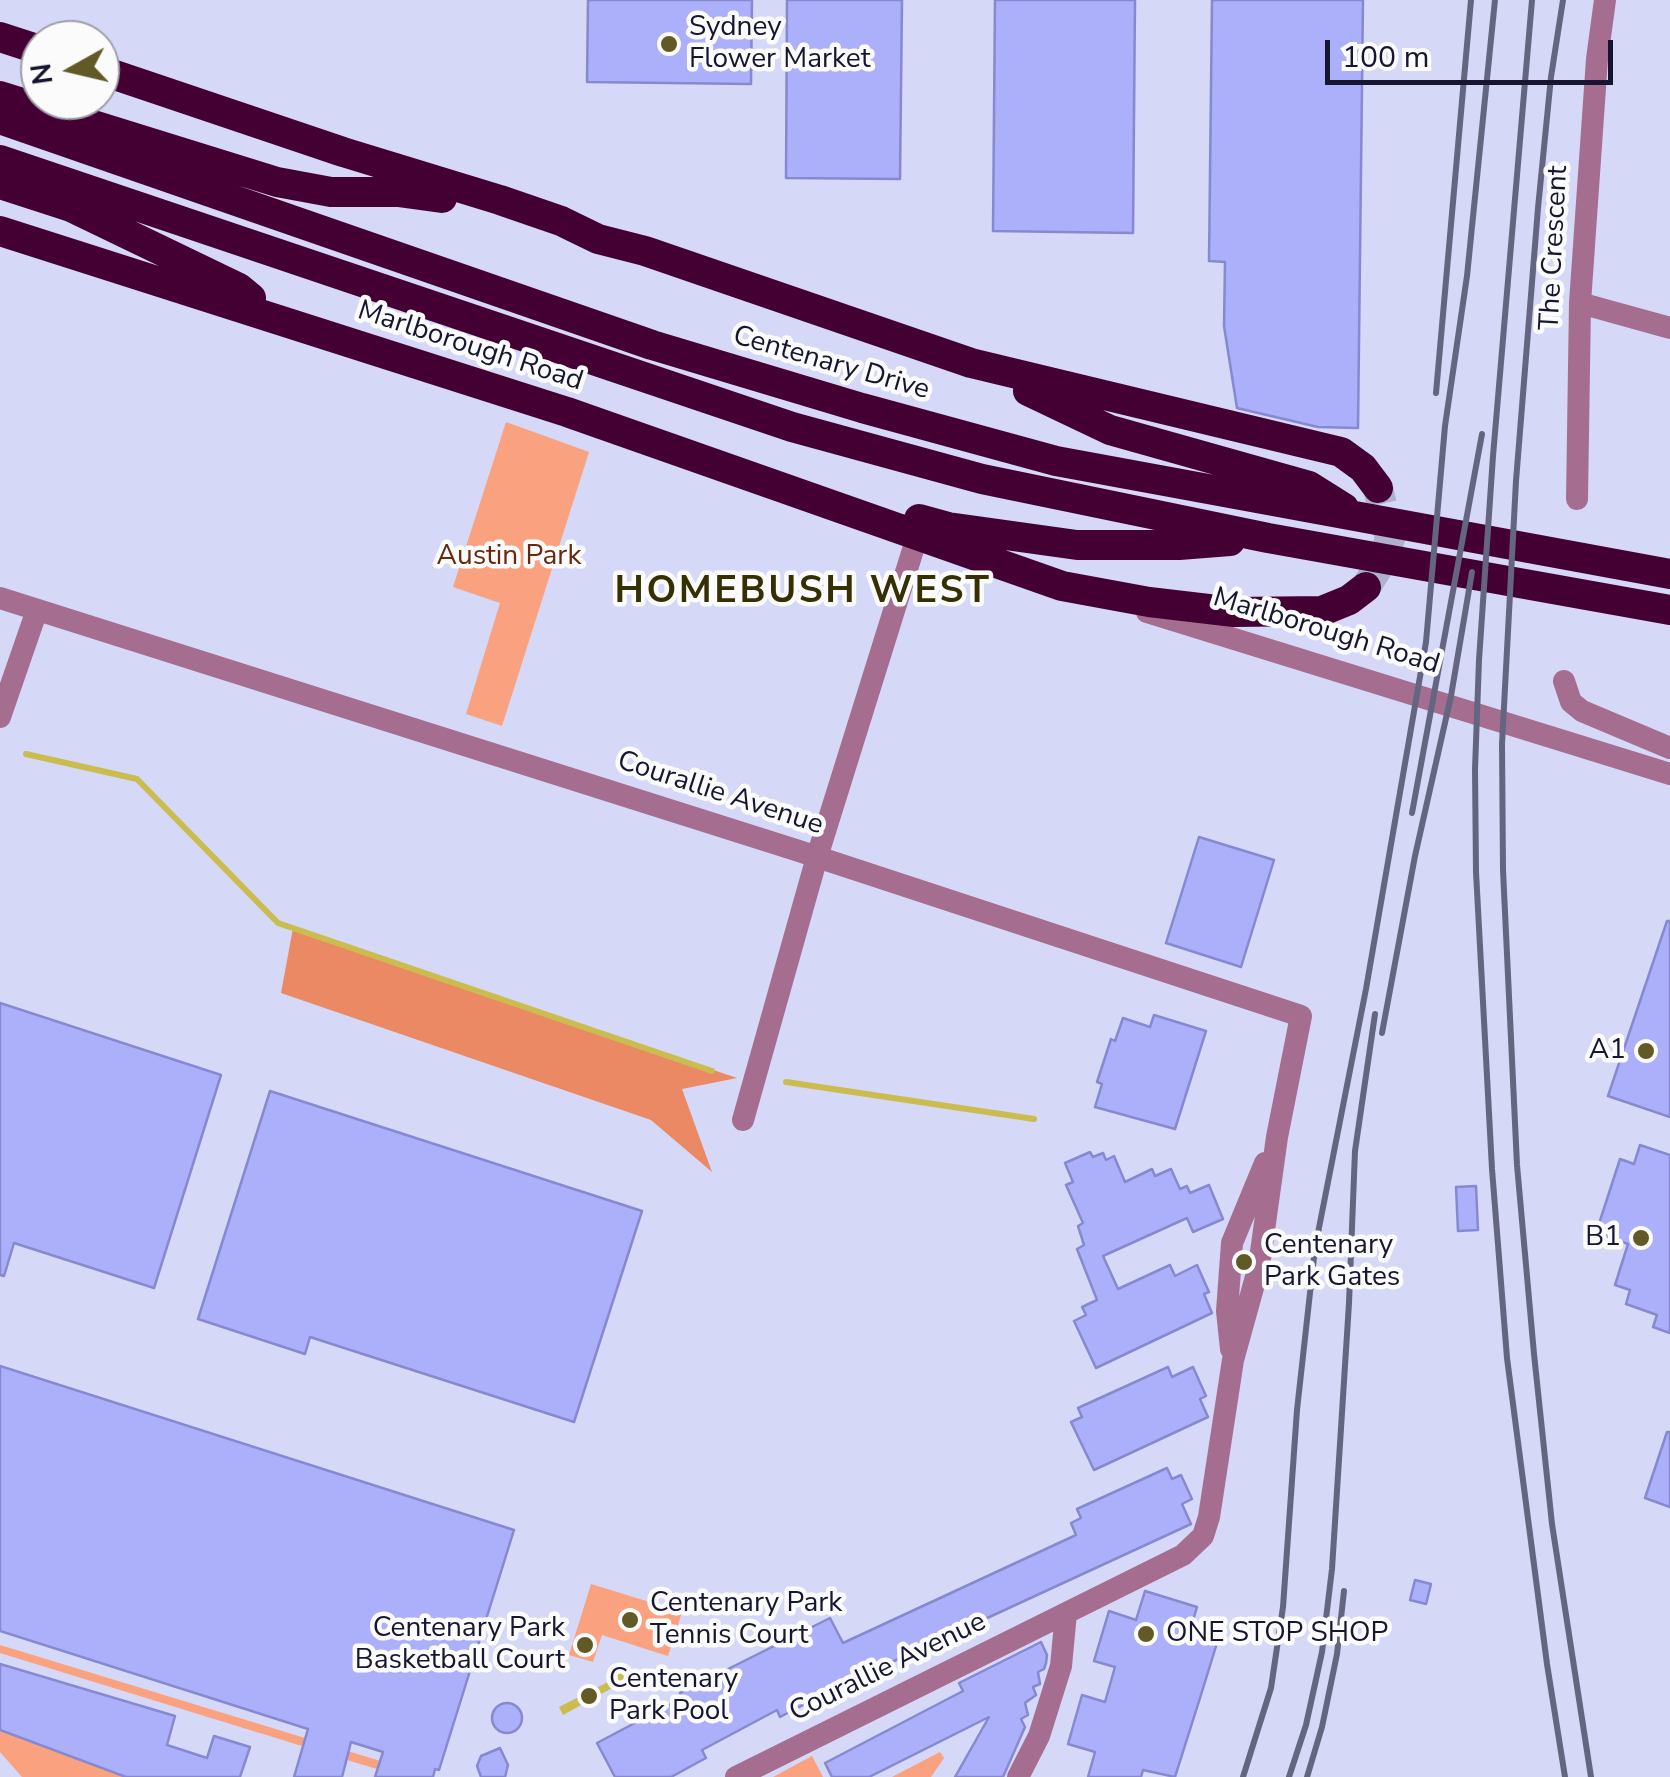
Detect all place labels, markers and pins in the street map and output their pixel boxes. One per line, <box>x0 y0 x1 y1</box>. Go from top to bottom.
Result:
place label: Sydney Flower Market <box>689 11 870 77</box>
marker: Sydney Flower Market <box>658 33 680 55</box>
place label: A1 <box>1589 1034 1626 1068</box>
marker: A1 <box>1635 1040 1657 1062</box>
place label: B1 <box>1585 1221 1621 1255</box>
marker: B1 <box>1630 1227 1652 1249</box>
place label: Centenary Park Gates <box>1264 1229 1400 1295</box>
marker: Centenary Park Gates <box>1233 1251 1255 1273</box>
place label: Centenary Park Tennis Court <box>650 1587 842 1653</box>
marker: Centenary Park Tennis Court <box>619 1609 641 1631</box>
place label: Centenary Park Basketball Court <box>355 1612 565 1678</box>
place label: ONE STOP SHOP <box>1166 1617 1388 1651</box>
marker: ONE STOP SHOP <box>1135 1623 1157 1645</box>
marker: Centenary Park Basketball Court <box>574 1634 596 1656</box>
place label: Centenary Park Pool <box>609 1663 738 1729</box>
marker: Centenary Park Pool <box>578 1685 600 1707</box>

